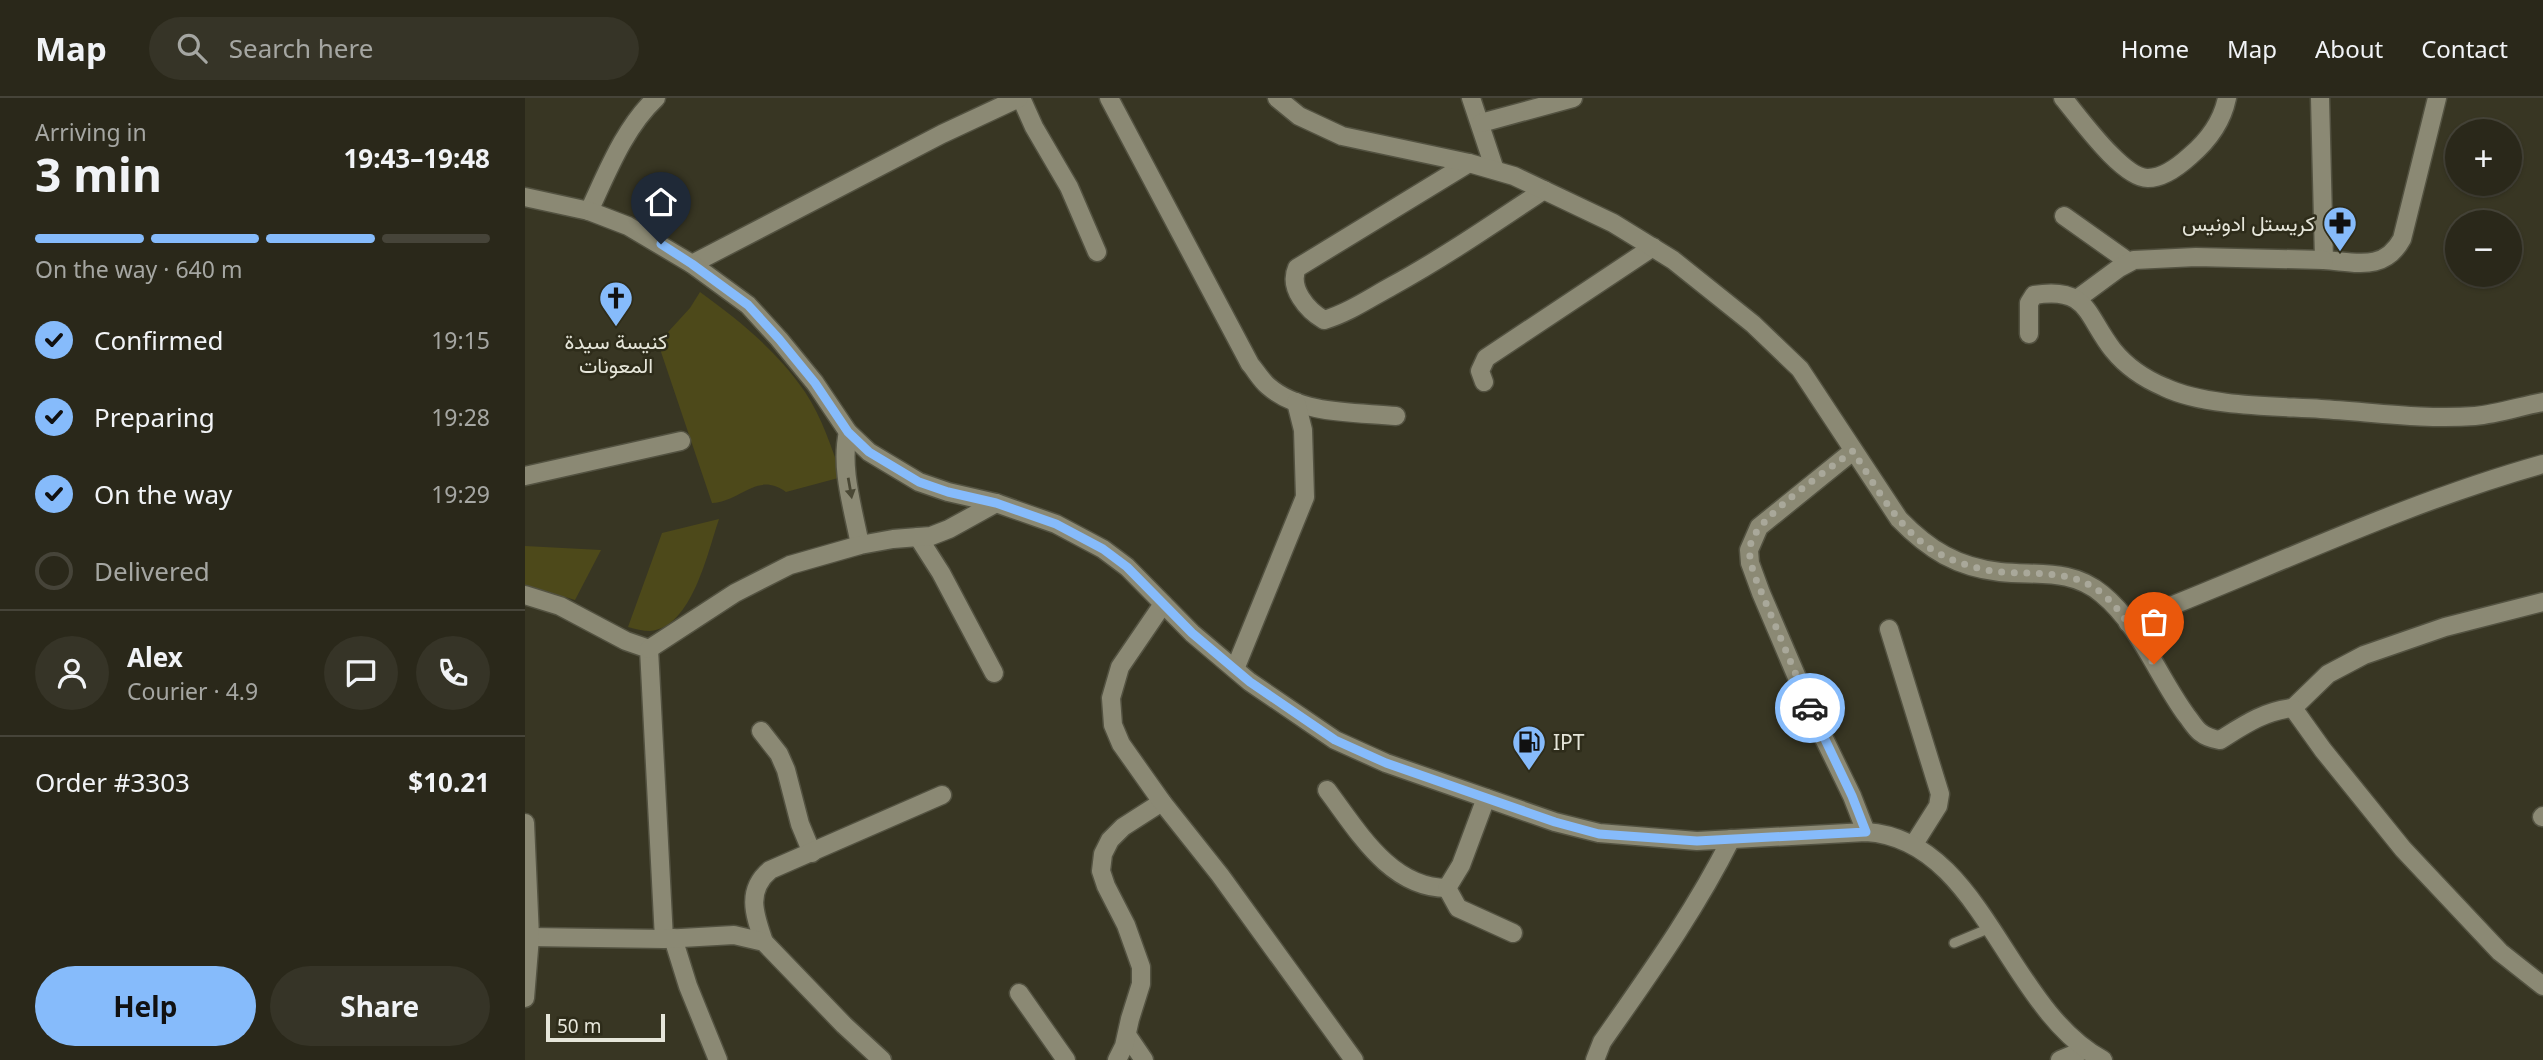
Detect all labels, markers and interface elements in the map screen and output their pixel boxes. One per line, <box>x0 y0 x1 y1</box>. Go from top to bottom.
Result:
search box <box>149 17 639 80</box>
text: Map <box>35 26 107 71</box>
icon: search <box>173 29 211 67</box>
text: Search here <box>229 30 373 66</box>
text: Home <box>2121 32 2189 65</box>
text: Map <box>2227 32 2277 65</box>
text: About <box>2315 32 2383 65</box>
text: Contact <box>2421 32 2508 65</box>
text: Arriving in <box>35 116 147 148</box>
map controls <box>2445 119 2522 287</box>
button: + <box>2445 119 2522 196</box>
text: 19:43–19:48 <box>343 140 490 176</box>
text: 3 min <box>35 143 162 205</box>
pin <box>631 172 691 244</box>
icon: home <box>642 183 680 221</box>
pharmacy icon: كريستل ادونيس <box>2321 204 2359 253</box>
place label: كريستل ادونيس <box>2182 209 2315 237</box>
button: − <box>2445 210 2522 287</box>
text: On the way · 640 m <box>35 253 242 285</box>
church icon: كنيسة سيدة المعونات <box>597 279 635 328</box>
icon: check <box>35 321 73 359</box>
text: Confirmed <box>94 322 224 358</box>
text: 19:15 <box>431 324 490 356</box>
place label: كنيسة سيدة المعونات <box>564 327 668 379</box>
icon: check <box>35 398 73 436</box>
text: Preparing <box>94 399 215 435</box>
text: 19:28 <box>431 401 490 433</box>
icon: check <box>35 475 73 513</box>
text: On the way <box>94 476 232 512</box>
one-way arrow <box>845 477 856 499</box>
text: 19:29 <box>431 478 490 510</box>
text: Delivered <box>94 553 210 589</box>
pin <box>2124 592 2184 664</box>
icon: bag <box>2135 603 2173 641</box>
button: person <box>35 636 109 710</box>
button: chat <box>324 636 398 710</box>
button: phone <box>416 636 490 710</box>
text: Alex <box>127 639 183 675</box>
courier <box>1775 673 1845 743</box>
text: Courier · 4.9 <box>127 675 258 707</box>
icon: car <box>1791 689 1829 727</box>
fuel station icon: IPT <box>1510 723 1548 772</box>
place label: IPT <box>1553 728 1585 756</box>
text: Order #3303 <box>35 764 190 800</box>
text: $10.21 <box>408 764 490 800</box>
button: Help <box>35 966 256 1046</box>
button: Share <box>270 966 490 1046</box>
scale bar <box>546 1011 665 1043</box>
text: 50 m <box>557 1013 601 1039</box>

